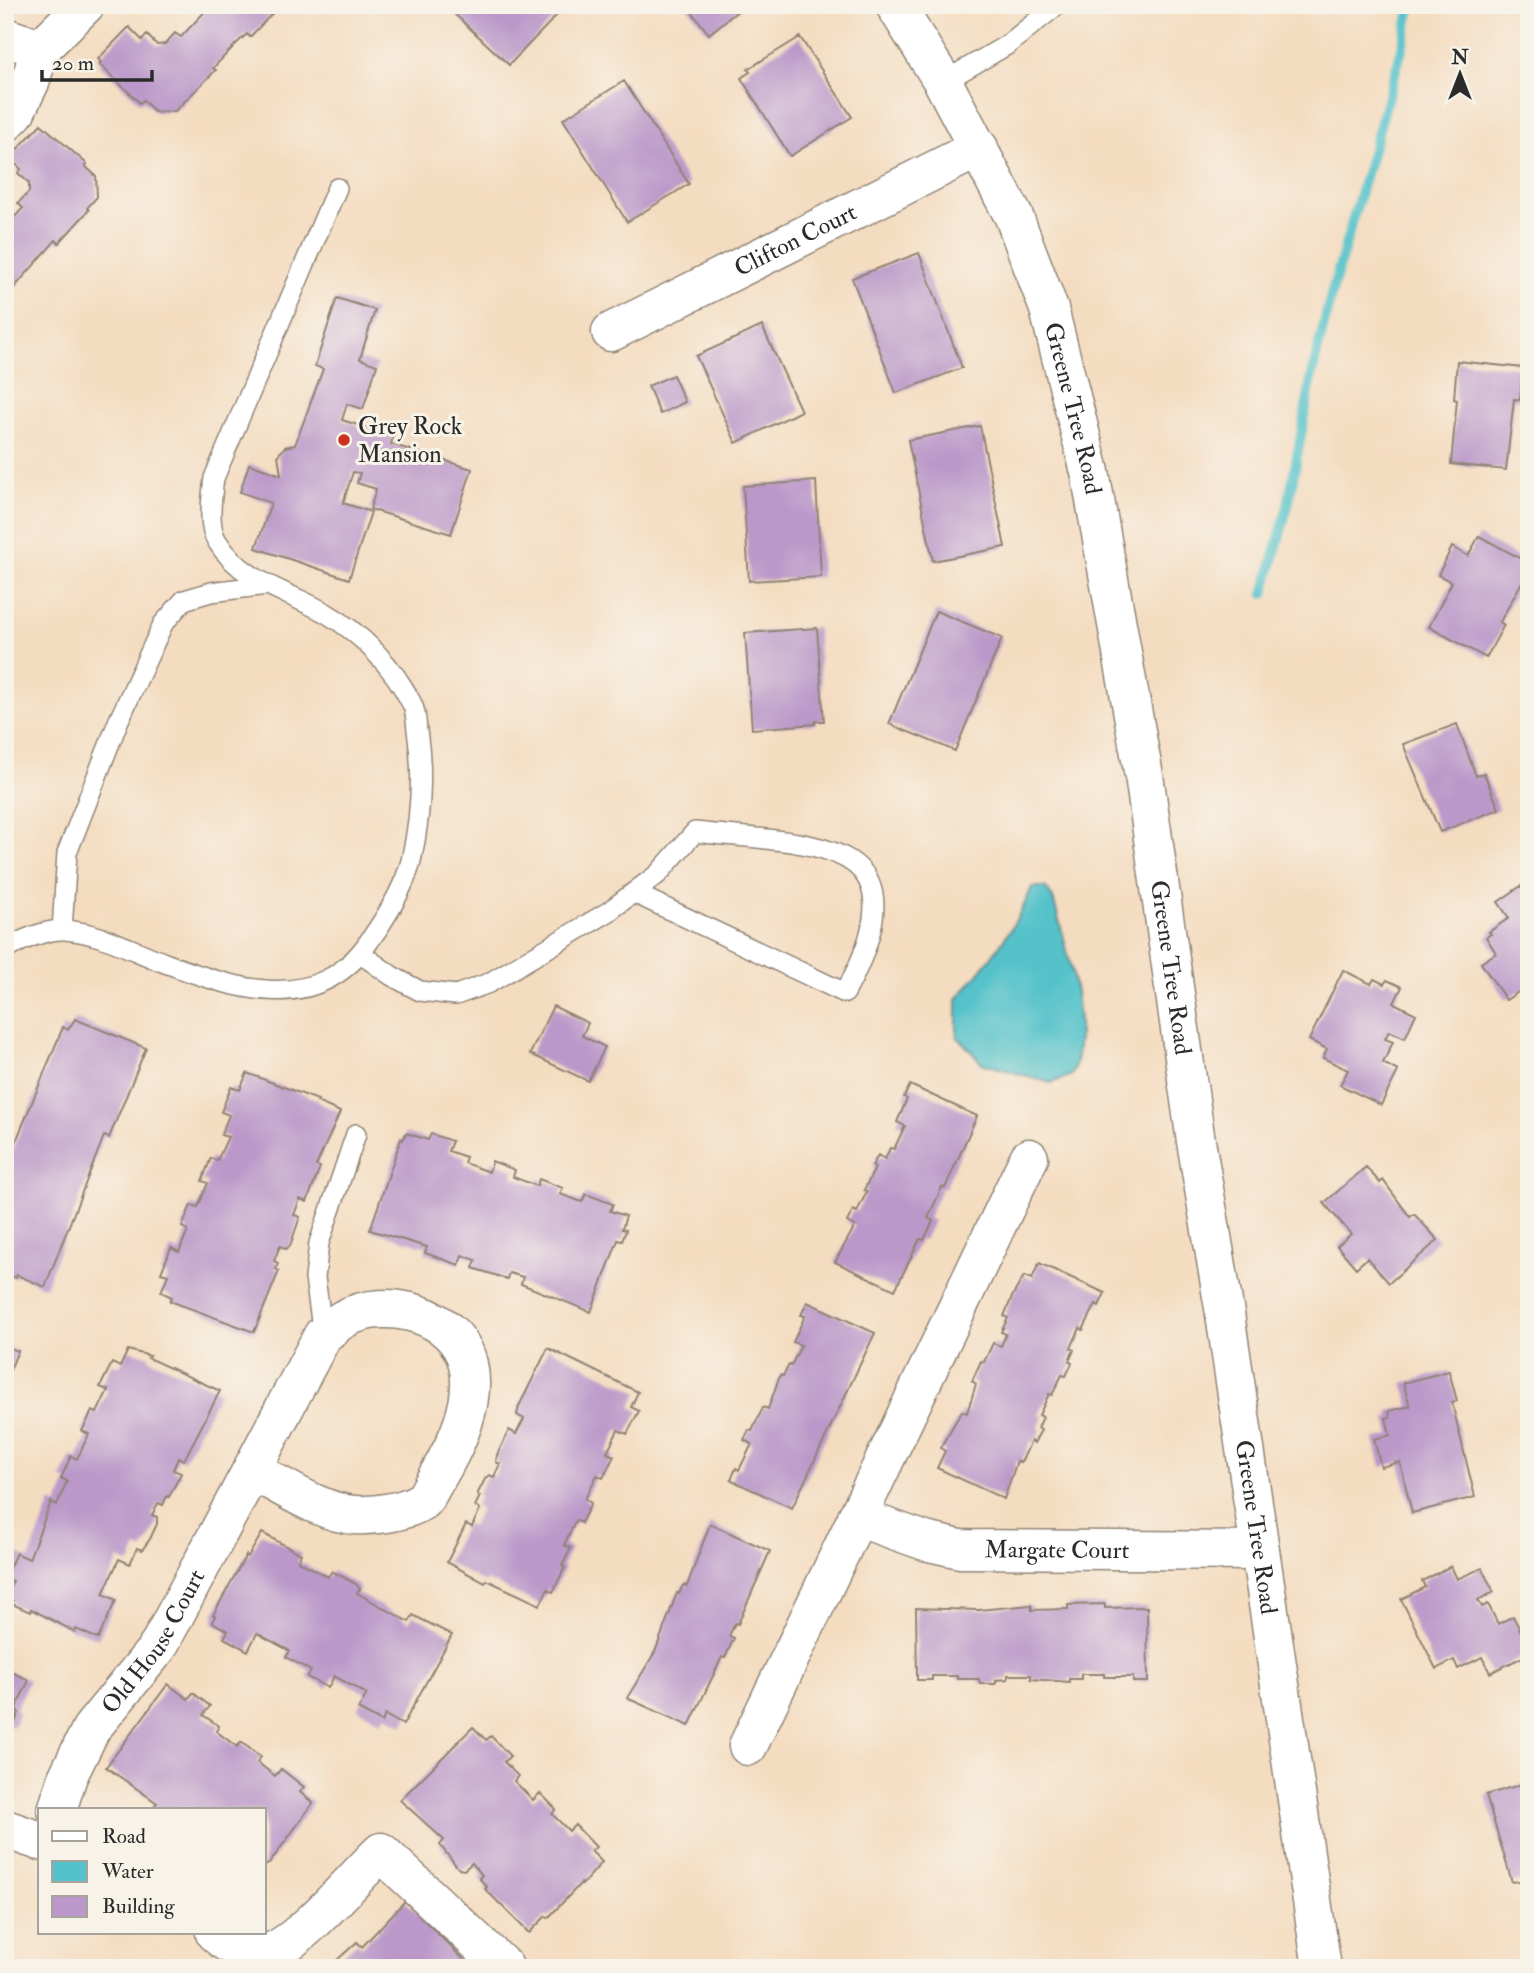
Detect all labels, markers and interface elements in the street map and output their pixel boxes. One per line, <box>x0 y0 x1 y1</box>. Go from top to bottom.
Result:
scale bar <box>42 38 152 82</box>
north arrow <box>1426 38 1496 108</box>
text: N <box>1450 46 1469 70</box>
text: 20 m <box>52 50 94 77</box>
street label: Clifton Court <box>729 196 862 283</box>
street label: Greene Tree Road <box>1037 319 1109 497</box>
place label: Grey Rock Mansion <box>358 411 463 470</box>
marker: Grey Rock Mansion <box>336 432 352 448</box>
street label: Greene Tree Road <box>1144 878 1199 1057</box>
street label: Greene Tree Road <box>1228 1438 1285 1617</box>
street label: Margate Court <box>985 1534 1130 1566</box>
street label: Old House Court <box>94 1564 212 1720</box>
legend <box>38 1808 266 1934</box>
text: Road <box>102 1823 147 1850</box>
text: Water <box>101 1858 154 1885</box>
text: Building <box>102 1893 175 1920</box>

